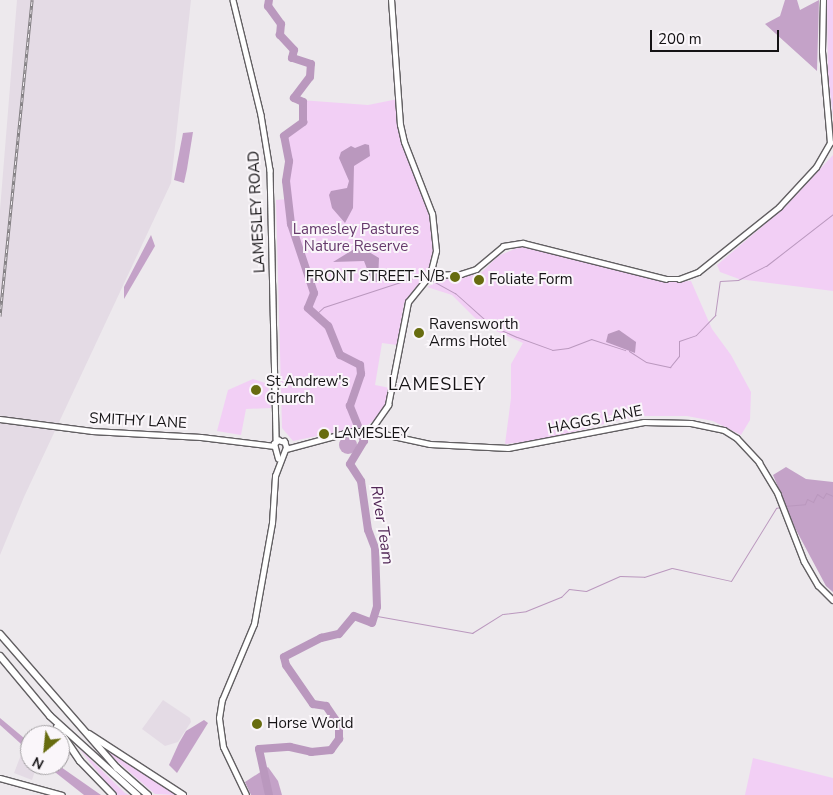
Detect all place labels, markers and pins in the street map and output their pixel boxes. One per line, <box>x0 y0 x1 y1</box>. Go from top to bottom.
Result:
place label: FRONT STREET-N/B <box>306 268 445 286</box>
marker: FRONT STREET-N/B <box>449 271 461 283</box>
place label: Foliate Form <box>489 271 573 289</box>
marker: Foliate Form <box>473 274 485 286</box>
place label: Ravensworth Arms Hotel <box>429 315 518 350</box>
marker: Ravensworth Arms Hotel <box>413 327 425 339</box>
place label: St Andrew's Church <box>266 372 349 407</box>
marker: St Andrew's Church <box>250 384 262 396</box>
place label: LAMESLEY <box>334 425 409 443</box>
marker: LAMESLEY <box>318 428 330 440</box>
place label: Horse World <box>267 715 354 733</box>
marker: Horse World <box>251 718 263 730</box>

